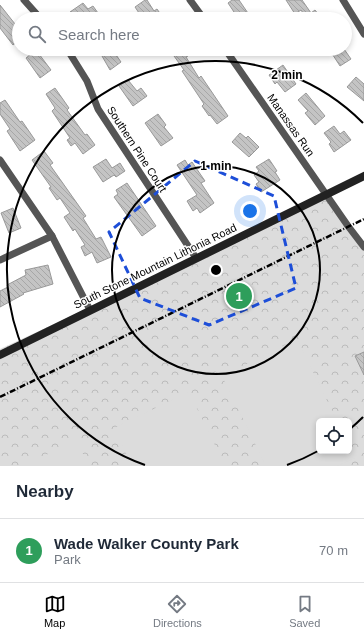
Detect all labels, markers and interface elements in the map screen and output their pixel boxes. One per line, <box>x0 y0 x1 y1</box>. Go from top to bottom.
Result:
search box <box>12 12 352 56</box>
icon: search <box>26 23 48 45</box>
text: Search here <box>58 26 140 43</box>
text: 2 min <box>271 68 303 82</box>
street label: Manassas Run <box>265 92 317 158</box>
street label: Southern Pine Court <box>105 104 169 194</box>
text: 1 min <box>200 159 232 173</box>
your location <box>240 201 260 221</box>
street label: South Stone Mountain Lithonia Road <box>72 221 238 311</box>
centre of rings <box>209 263 223 277</box>
pin: 1 <box>226 281 252 311</box>
map controls <box>316 418 352 454</box>
button: locate <box>316 418 352 454</box>
text: Nearby <box>16 482 74 501</box>
text: Wade Walker County Park <box>54 535 239 552</box>
text: 1 <box>25 543 33 558</box>
text: 70 m <box>319 543 348 558</box>
text: Park <box>54 552 81 567</box>
tab: Map <box>44 593 66 629</box>
tab: Directions <box>153 593 202 629</box>
tab: Saved <box>289 593 320 629</box>

